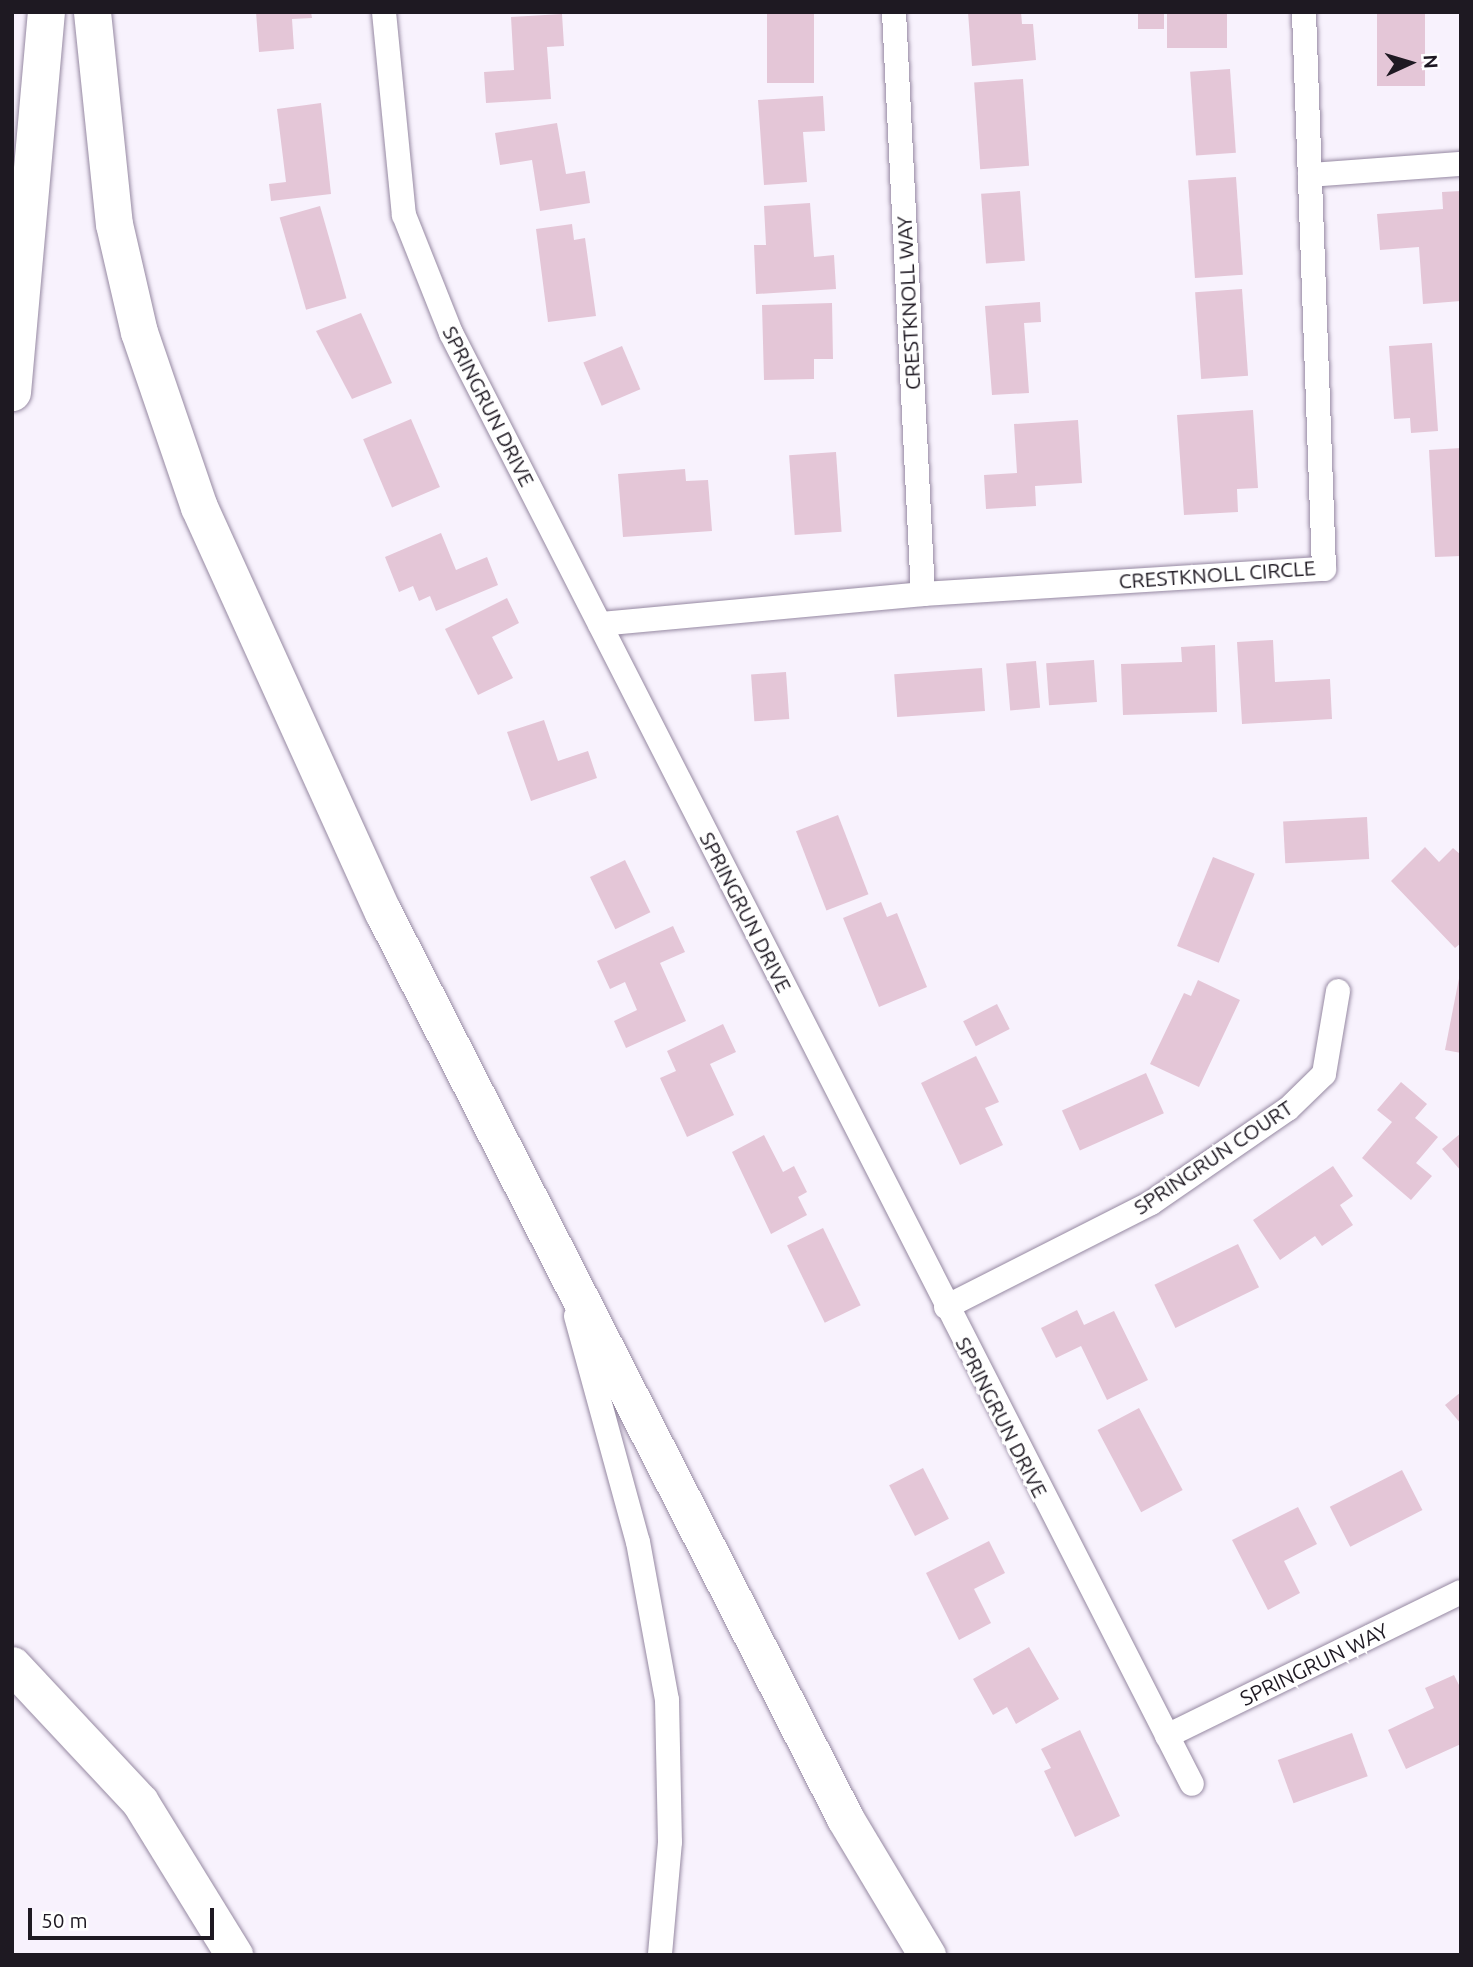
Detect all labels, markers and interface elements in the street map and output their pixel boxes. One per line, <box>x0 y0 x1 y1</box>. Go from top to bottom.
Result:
north arrow <box>1375 28 1445 98</box>
text: N <box>1419 54 1442 69</box>
street label: CRESTKNOLL WAY <box>891 215 925 391</box>
street label: SPRINGRUN DRIVE <box>438 322 540 490</box>
street label: CRESTKNOLL CIRCLE <box>1118 555 1316 593</box>
street label: SPRINGRUN DRIVE <box>695 828 797 996</box>
street label: SPRINGRUN COURT <box>1129 1094 1297 1220</box>
street label: SPRINGRUN DRIVE <box>951 1333 1053 1501</box>
street label: SPRINGRUN WAY <box>1236 1617 1392 1711</box>
scale bar <box>32 1894 217 1938</box>
text: 50 m <box>41 1908 88 1932</box>

